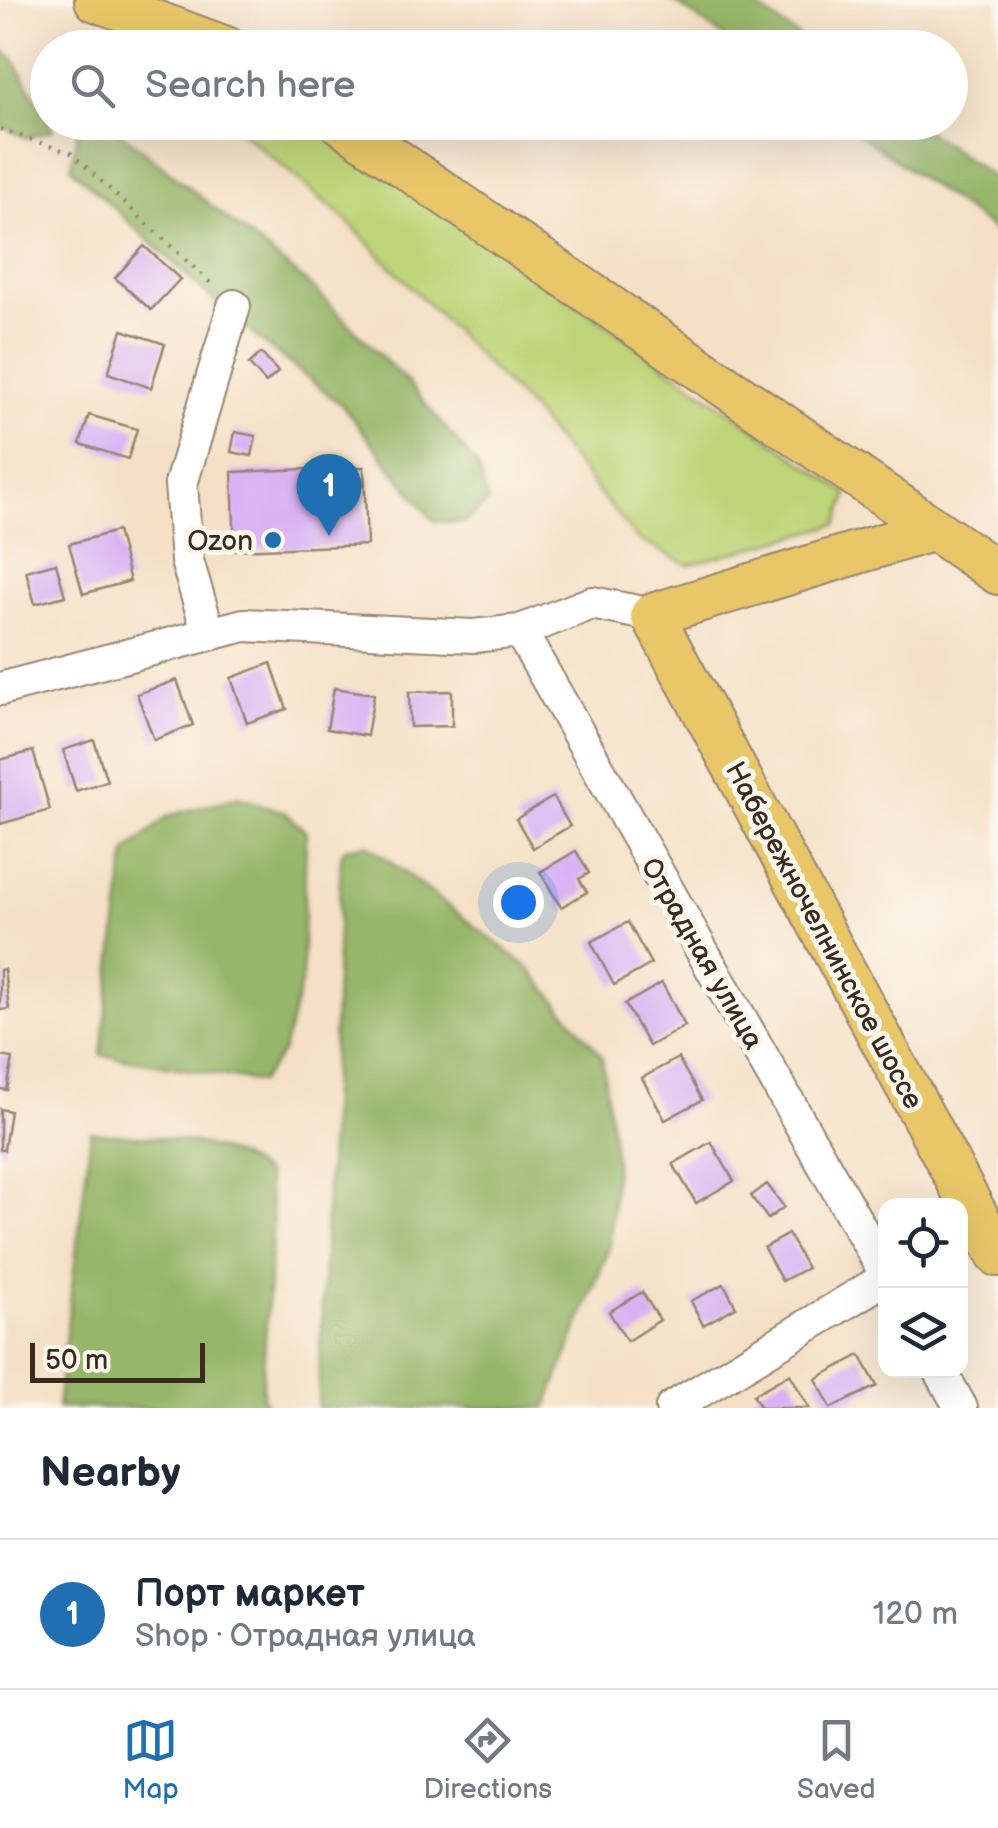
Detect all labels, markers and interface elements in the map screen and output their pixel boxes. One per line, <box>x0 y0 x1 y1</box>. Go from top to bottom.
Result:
search box <box>30 30 968 140</box>
icon: search <box>65 58 120 113</box>
text: Search here <box>145 63 356 108</box>
pin: 1 <box>296 454 362 536</box>
place label: Ozon <box>187 525 253 558</box>
marker: Ozon <box>262 529 284 551</box>
street label: Набережночелнинское шоссе <box>718 757 929 1115</box>
street label: Отрадная улица <box>634 852 770 1056</box>
your location <box>493 877 544 928</box>
map controls <box>878 1198 968 1378</box>
button: locate <box>878 1198 968 1288</box>
button: layers <box>878 1288 968 1378</box>
scale bar <box>30 1338 205 1382</box>
text: 50 m <box>45 1344 108 1377</box>
text: Nearby <box>40 1448 180 1499</box>
text: Порт маркет <box>135 1572 365 1617</box>
text: 1 <box>66 1595 79 1634</box>
text: 120 m <box>873 1595 958 1634</box>
text: Shop · Отрадная улица <box>135 1617 476 1656</box>
tab: Map <box>122 1713 179 1806</box>
tab: Directions <box>423 1713 552 1806</box>
tab: Saved <box>797 1713 876 1806</box>

